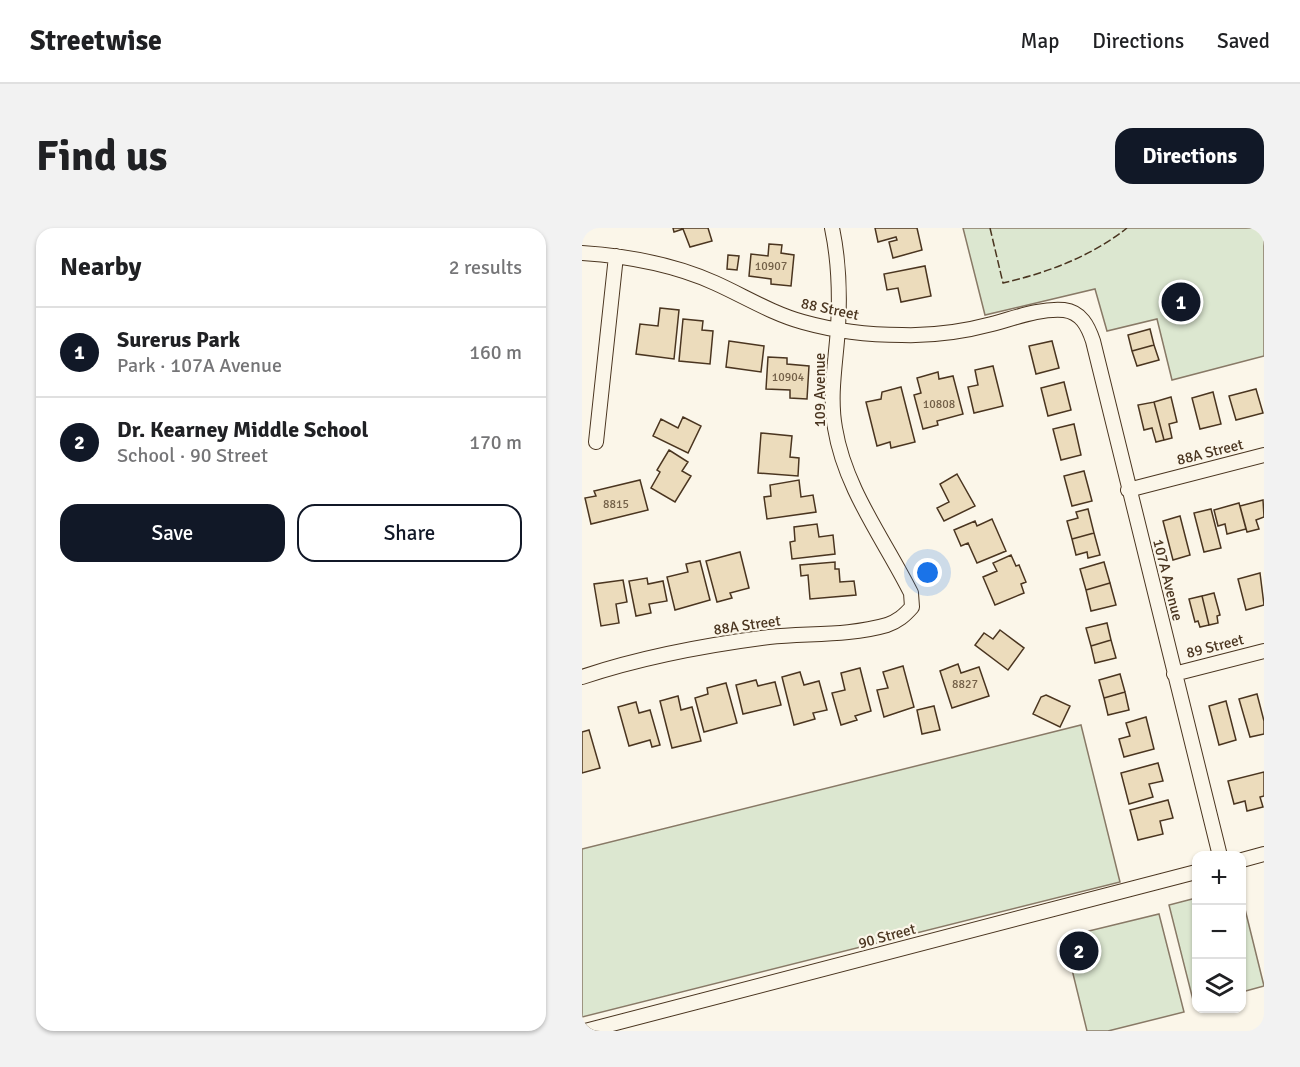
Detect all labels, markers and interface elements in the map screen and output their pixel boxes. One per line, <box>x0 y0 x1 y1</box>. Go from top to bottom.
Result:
text: Streetwise <box>30 24 162 58</box>
text: Map <box>1021 28 1059 54</box>
text: Directions <box>1092 28 1184 54</box>
text: Saved <box>1217 28 1270 54</box>
button: Directions <box>1115 128 1264 184</box>
text: Find us <box>36 131 167 182</box>
text: Nearby <box>60 251 141 283</box>
text: 2 results <box>449 255 522 280</box>
house number: 10907 <box>755 259 787 274</box>
pin: 1 <box>1162 280 1200 325</box>
street label: 88 Street <box>799 294 861 324</box>
text: Surerus Park <box>117 326 240 353</box>
text: 1 <box>74 340 85 365</box>
text: 160 m <box>469 340 522 365</box>
text: Park · 107A Avenue <box>117 353 282 378</box>
street label: 109 Avenue <box>811 353 829 427</box>
house number: 10904 <box>772 370 805 385</box>
house number: 10808 <box>923 397 955 412</box>
text: Dr. Kearney Middle School <box>117 416 368 443</box>
text: 2 <box>74 430 85 455</box>
text: 170 m <box>469 430 522 455</box>
street label: 88A Street <box>1175 435 1245 469</box>
text: School · 90 Street <box>117 443 268 468</box>
house number: 8815 <box>603 497 629 512</box>
button: Save <box>60 504 285 562</box>
button: Share <box>297 504 522 562</box>
street label: 107A Avenue <box>1149 537 1187 623</box>
your location <box>913 558 942 587</box>
street label: 88A Street <box>712 611 782 639</box>
street label: 89 Street <box>1184 630 1246 662</box>
house number: 8827 <box>952 677 978 692</box>
map controls <box>1192 851 1246 1013</box>
button: + <box>1192 851 1246 905</box>
button: − <box>1192 905 1246 959</box>
street label: 90 Street <box>856 920 918 952</box>
pin: 2 <box>1060 928 1098 974</box>
button: layers <box>1192 959 1246 1013</box>

